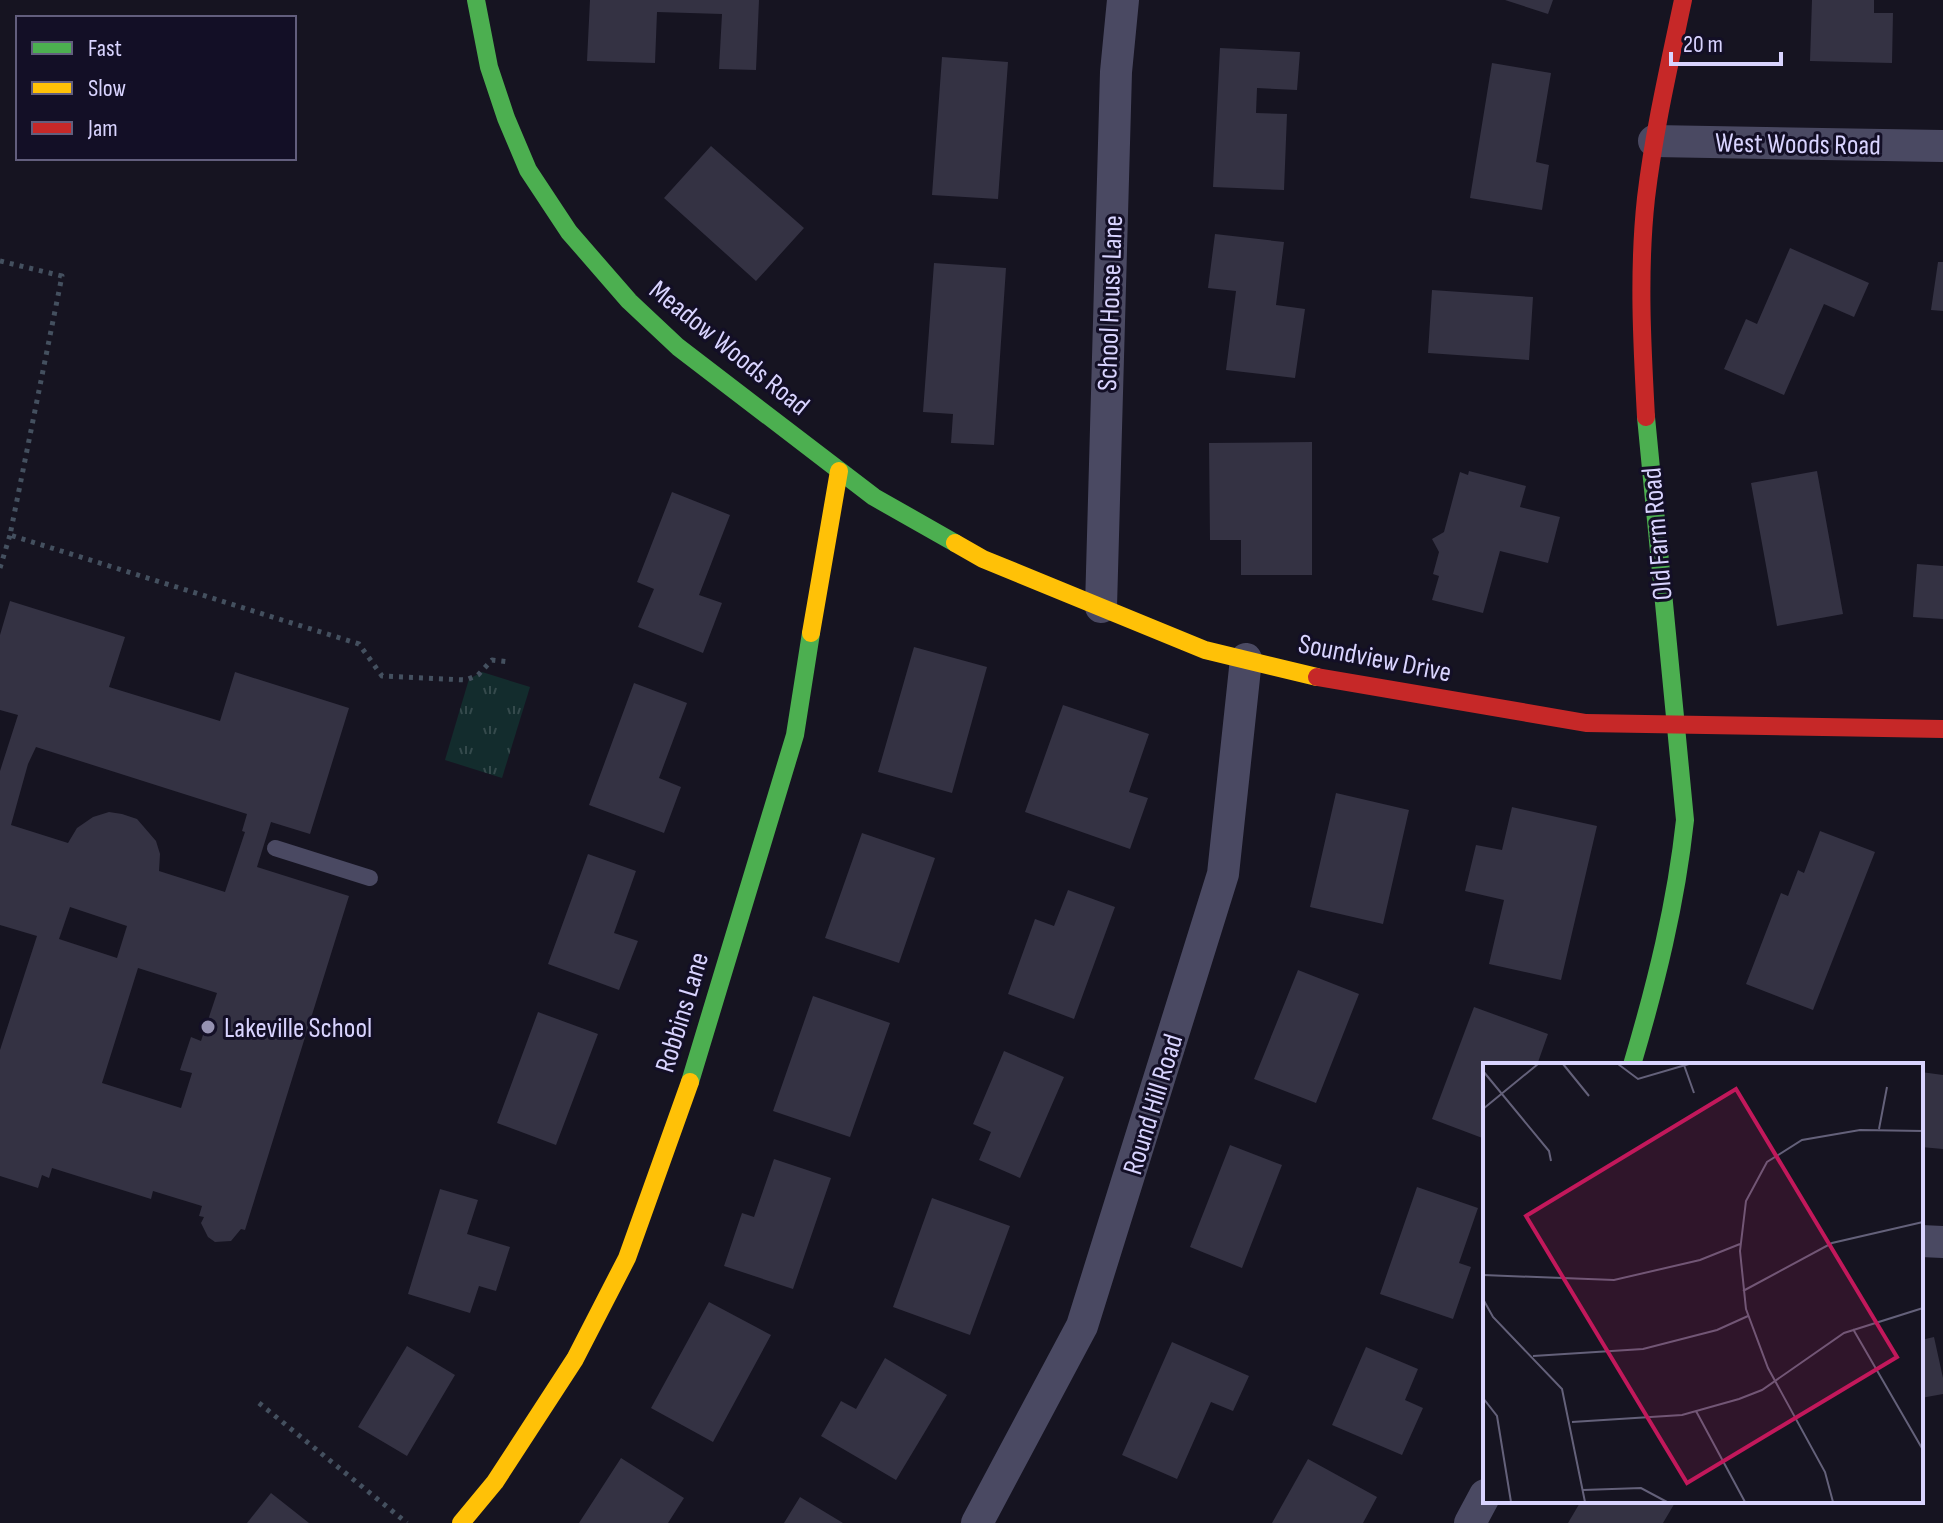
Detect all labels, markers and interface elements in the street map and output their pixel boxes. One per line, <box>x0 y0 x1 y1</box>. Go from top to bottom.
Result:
legend <box>16 16 296 160</box>
scale bar <box>1671 16 1781 66</box>
text: 20 m <box>1683 30 1723 59</box>
text: Fast <box>88 34 122 63</box>
text: Slow <box>88 74 126 103</box>
text: Jam <box>87 114 118 143</box>
street label: West Woods Road <box>1715 127 1881 162</box>
street label: School House Lane <box>1091 215 1130 391</box>
street label: Meadow Woods Road <box>643 274 816 423</box>
street label: Old Farm Road <box>1635 466 1680 602</box>
street label: Soundview Drive <box>1295 627 1454 689</box>
street label: Robbins Lane <box>649 949 716 1076</box>
place label: Lakeville School <box>224 1012 372 1045</box>
marker: Lakeville School <box>199 1018 217 1036</box>
street label: Round Hill Road <box>1116 1030 1190 1179</box>
inset map <box>1483 1063 1923 1503</box>

